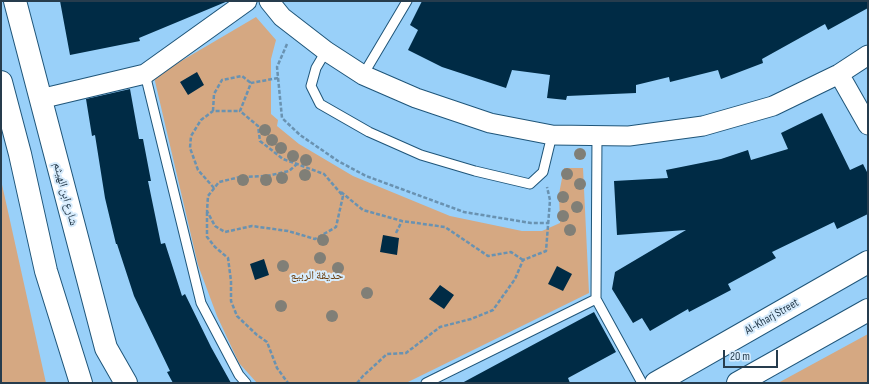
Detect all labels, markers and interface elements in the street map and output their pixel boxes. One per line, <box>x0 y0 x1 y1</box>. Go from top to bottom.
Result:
street label: شارع ابن الهيثم <box>50 161 80 227</box>
park label: حديقة الربيع <box>290 269 344 283</box>
street label: Al-Kharj Street <box>742 296 802 338</box>
scale bar <box>725 342 780 368</box>
text: 20 m <box>730 349 750 364</box>

